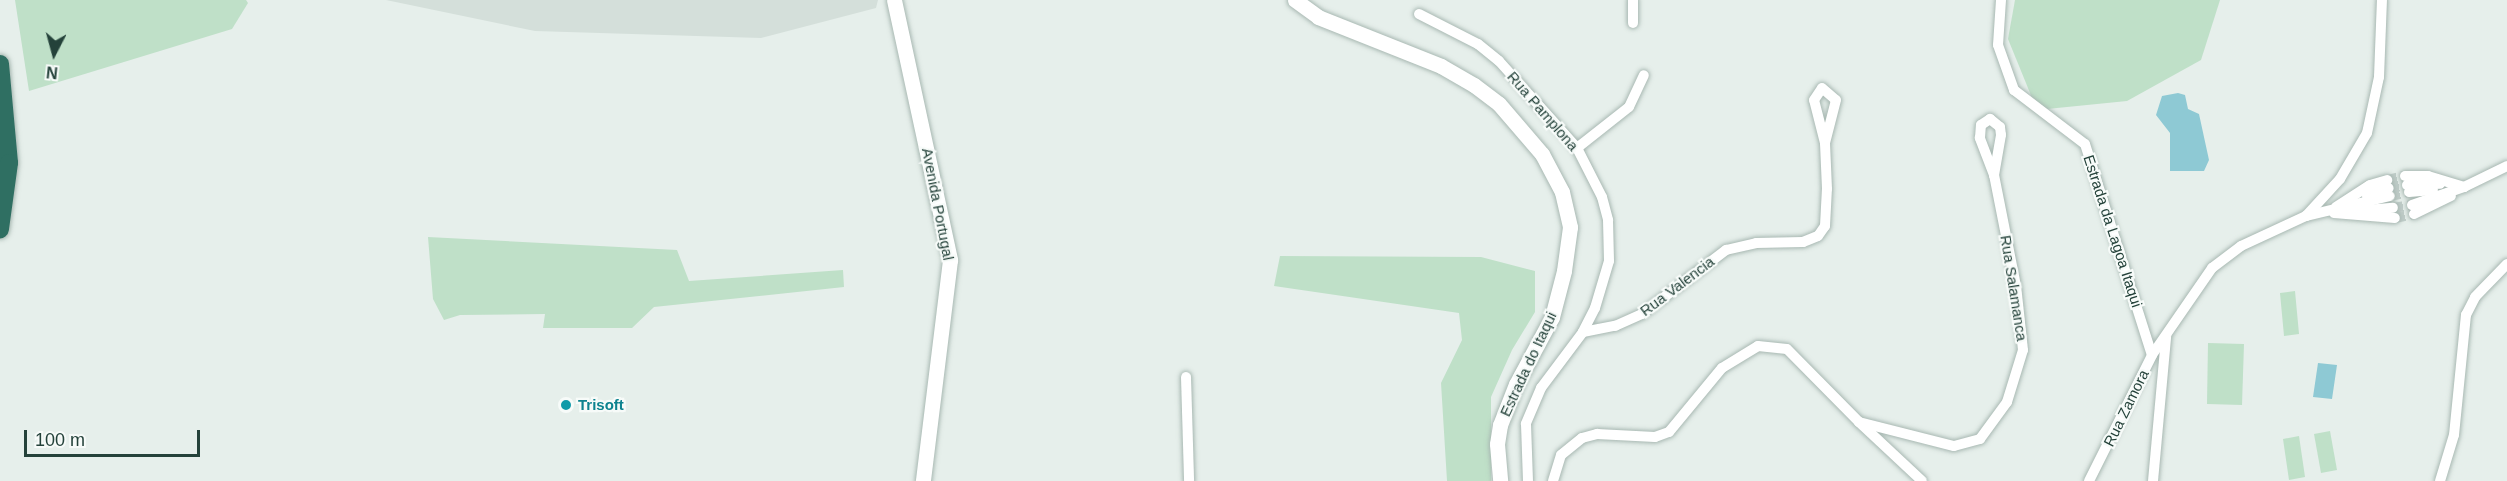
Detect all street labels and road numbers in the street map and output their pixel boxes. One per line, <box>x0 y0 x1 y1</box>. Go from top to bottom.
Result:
street label: Rua Pamplona <box>1504 68 1582 154</box>
street label: Avenida Portugal <box>918 146 958 262</box>
street label: Estrada da Lagoa Itaqui <box>2080 152 2146 310</box>
street label: Rua Salamanca <box>1997 234 2031 342</box>
street label: Rua Valencia <box>1636 252 1718 320</box>
street label: Estrada do Itaqui <box>1496 309 1560 419</box>
street label: Rua Zamora <box>2100 367 2152 449</box>

